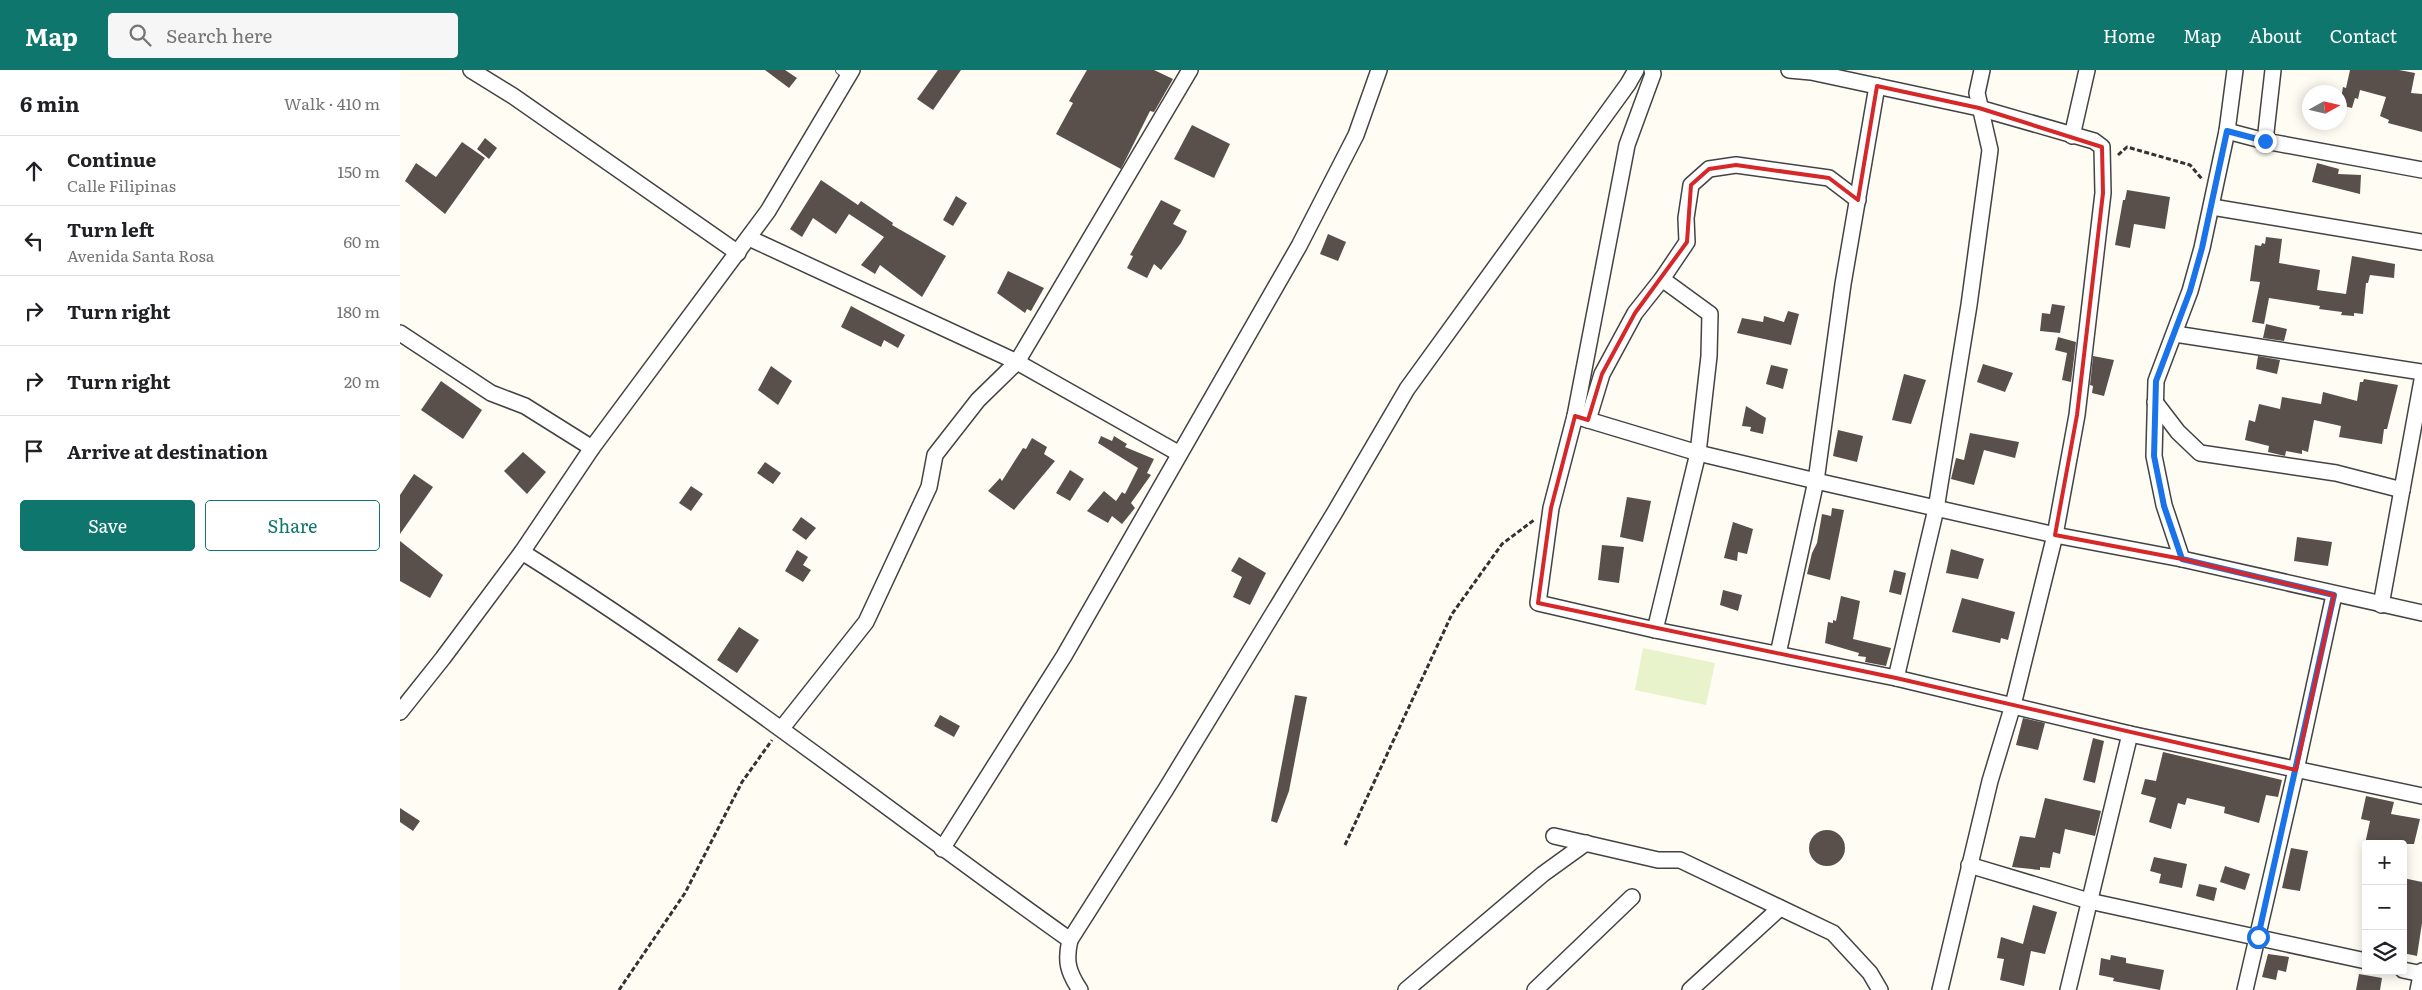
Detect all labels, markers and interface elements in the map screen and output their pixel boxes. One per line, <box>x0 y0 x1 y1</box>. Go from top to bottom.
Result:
search box <box>108 13 458 58</box>
text: Map <box>25 18 78 53</box>
icon: search <box>126 21 154 49</box>
text: Search here <box>166 21 272 49</box>
text: Home <box>2103 22 2155 49</box>
text: Map <box>2183 22 2221 49</box>
text: About <box>2249 22 2302 49</box>
text: Contact <box>2330 22 2397 49</box>
north arrow <box>2302 85 2347 130</box>
text: 6 min <box>20 87 80 118</box>
text: Walk · 410 m <box>284 91 380 115</box>
route end <box>2254 130 2277 153</box>
text: Continue <box>67 145 156 173</box>
icon: ahead <box>20 157 48 185</box>
text: 150 m <box>337 159 380 183</box>
text: Calle Filipinas <box>67 173 176 197</box>
text: Turn left <box>67 215 154 243</box>
icon: left <box>20 227 48 255</box>
text: 60 m <box>343 229 380 253</box>
text: Avenida Santa Rosa <box>67 243 214 267</box>
icon: right <box>20 297 48 325</box>
text: Turn right <box>67 297 171 325</box>
text: 180 m <box>337 299 380 323</box>
icon: right <box>20 367 48 395</box>
text: Turn right <box>67 367 171 395</box>
text: 20 m <box>344 369 380 393</box>
icon: arrive <box>20 437 48 465</box>
text: Arrive at destination <box>67 437 268 465</box>
button: Save <box>20 500 195 551</box>
button: Share <box>205 500 380 551</box>
map controls <box>2362 840 2407 975</box>
button: + <box>2362 840 2407 885</box>
button: − <box>2362 885 2407 930</box>
route start <box>2247 926 2270 949</box>
button: layers <box>2362 930 2407 975</box>

